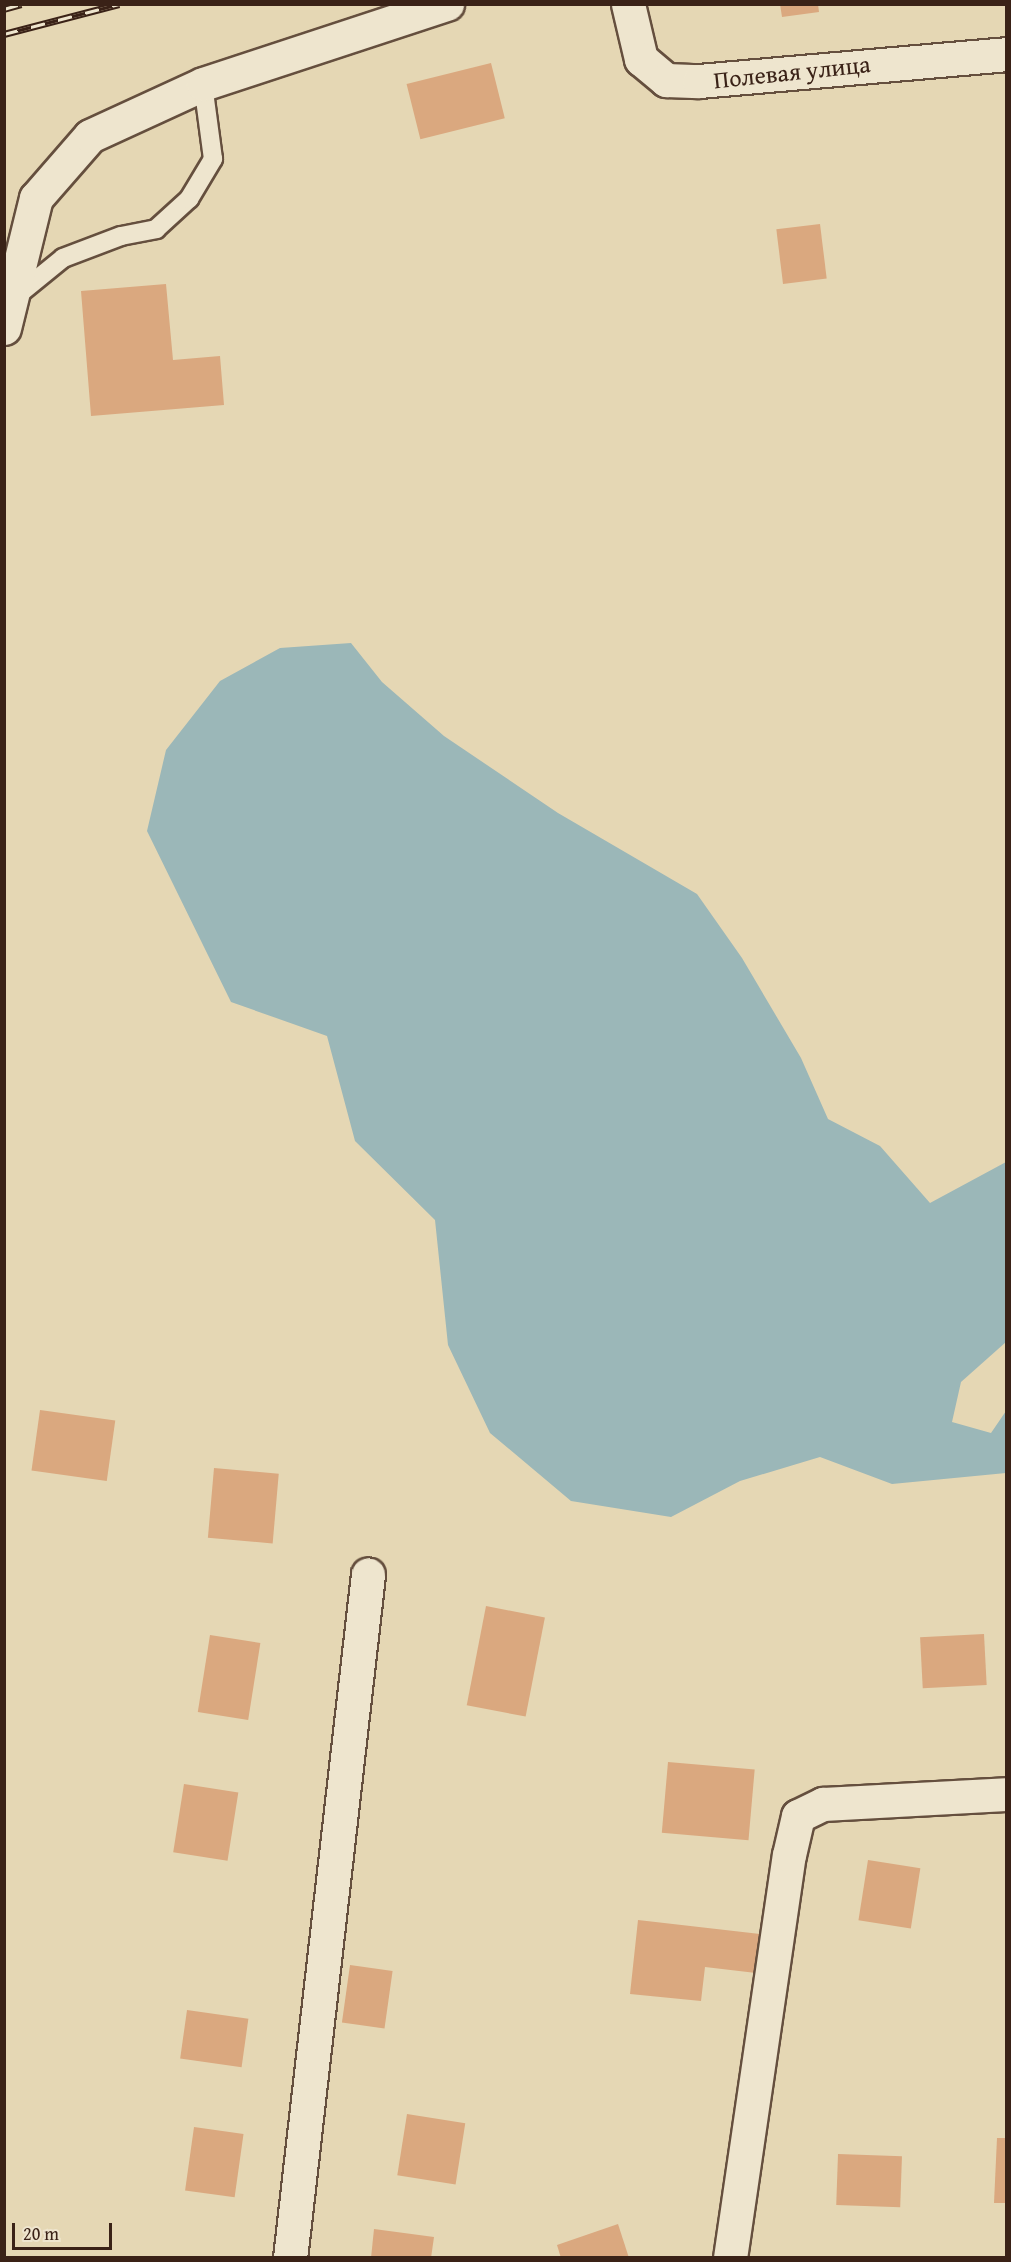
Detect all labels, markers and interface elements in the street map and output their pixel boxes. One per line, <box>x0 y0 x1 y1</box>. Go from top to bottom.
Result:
street label: Полевая улица <box>712 49 872 95</box>
scale bar <box>15 2211 116 2249</box>
text: 20 m <box>23 2220 59 2247</box>

